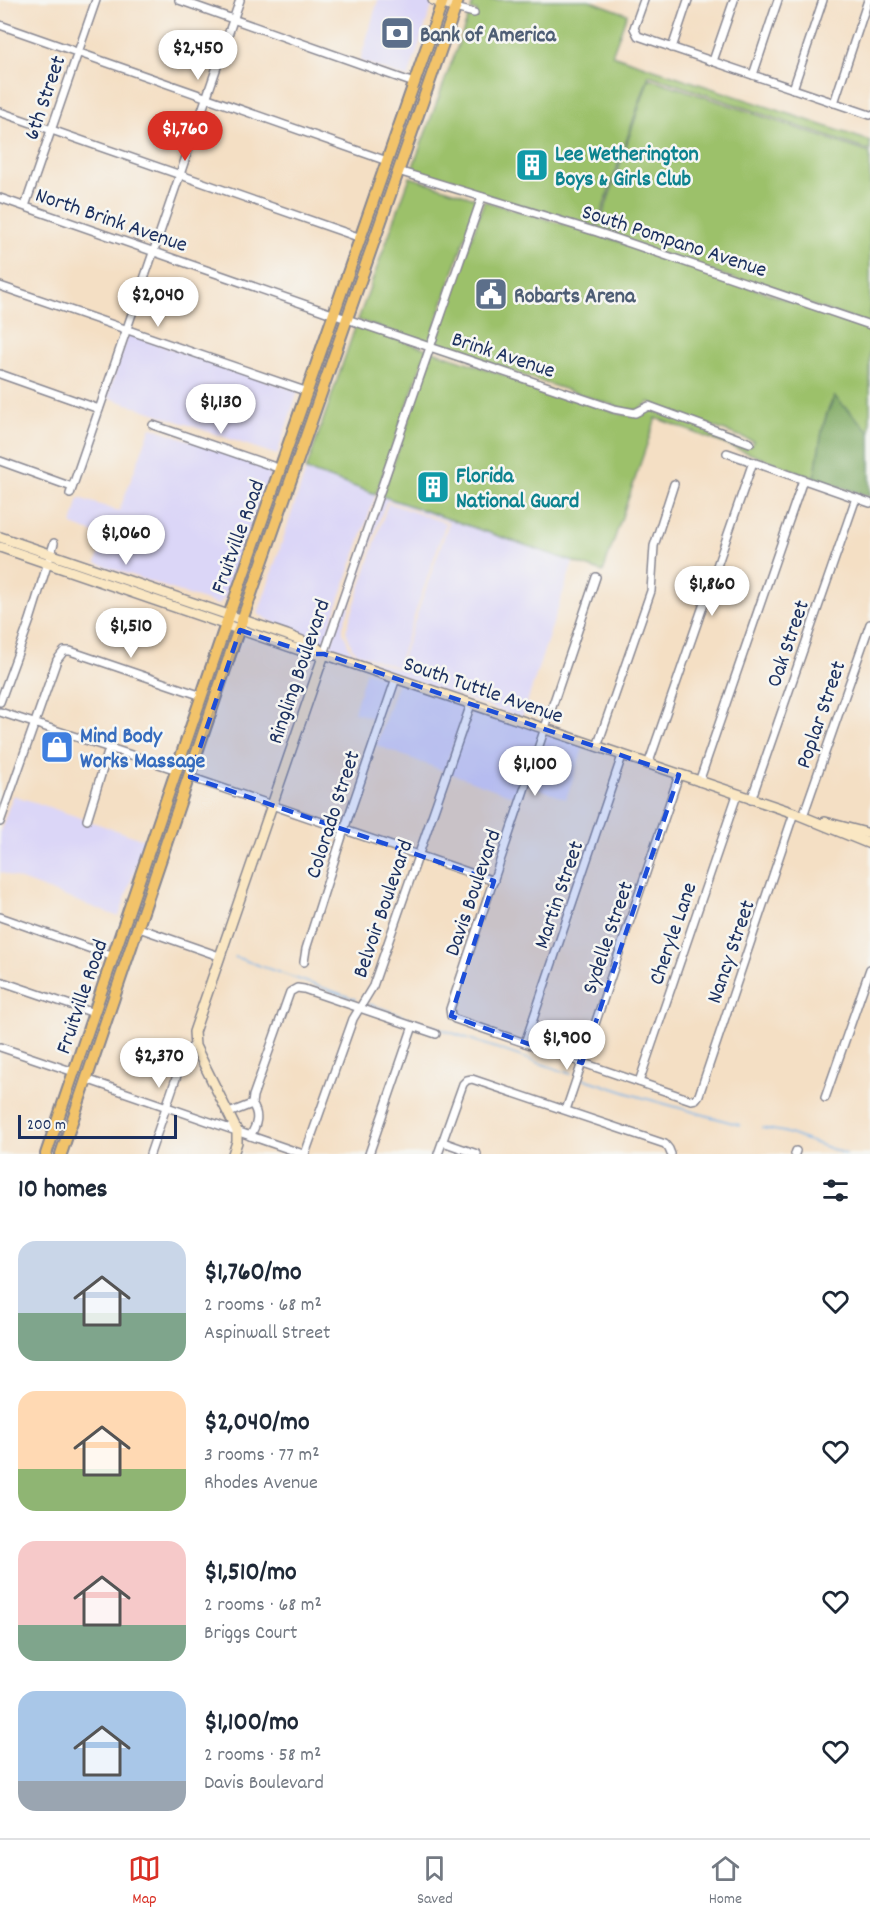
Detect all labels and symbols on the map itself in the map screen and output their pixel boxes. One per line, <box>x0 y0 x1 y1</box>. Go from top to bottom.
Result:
bank icon: Bank of America <box>379 15 415 51</box>
place label: Bank of America <box>420 21 556 52</box>
pin: $2,450 <box>149 30 247 81</box>
street label: 6th Street <box>17 52 75 145</box>
pin: $1,760 <box>136 111 234 162</box>
place label: Lee Wetherington Boys & Girls Club <box>555 140 699 196</box>
building icon: Lee Wetherington Boys & Girls Club <box>514 147 550 183</box>
street label: North Brink Avenue <box>31 181 191 262</box>
street label: South Pompano Avenue <box>577 198 770 287</box>
public building icon: Robarts Arena <box>473 276 509 312</box>
pin: $2,040 <box>109 277 207 328</box>
place label: Robarts Arena <box>514 282 636 313</box>
street label: Brink Avenue <box>447 325 559 388</box>
pin: $1,130 <box>172 384 270 435</box>
place label: Florida National Guard <box>456 462 579 518</box>
building icon: Florida National Guard <box>415 469 451 505</box>
street label: Fruitville Road <box>204 476 274 598</box>
pin: $1,060 <box>77 515 175 566</box>
pin: $1,860 <box>663 566 761 617</box>
street label: Ringling Boulevard <box>261 596 340 749</box>
street label: Oak Street <box>760 596 819 692</box>
pin: $1,510 <box>82 608 180 659</box>
street label: South Tuttle Avenue <box>399 649 567 733</box>
street label: Poplar Street <box>789 657 855 773</box>
place label: Mind Body Works Massage <box>80 722 206 778</box>
shop icon: Mind Body Works Massage <box>39 729 75 765</box>
pin: $1,100 <box>486 746 584 797</box>
street label: Colorado Street <box>299 747 370 883</box>
street label: Davis Boulevard <box>438 826 510 960</box>
street label: Belvoir Boulevard <box>346 836 422 982</box>
street label: Martin Street <box>527 837 593 953</box>
street label: Sydelle Street <box>576 878 643 999</box>
street label: Cheryle Lane <box>642 879 706 990</box>
street label: Nancy Street <box>700 896 764 1008</box>
street label: Fruitville Road <box>49 936 117 1059</box>
pin: $1,900 <box>518 1020 616 1071</box>
pin: $2,370 <box>110 1038 208 1089</box>
scale bar <box>18 1112 177 1140</box>

